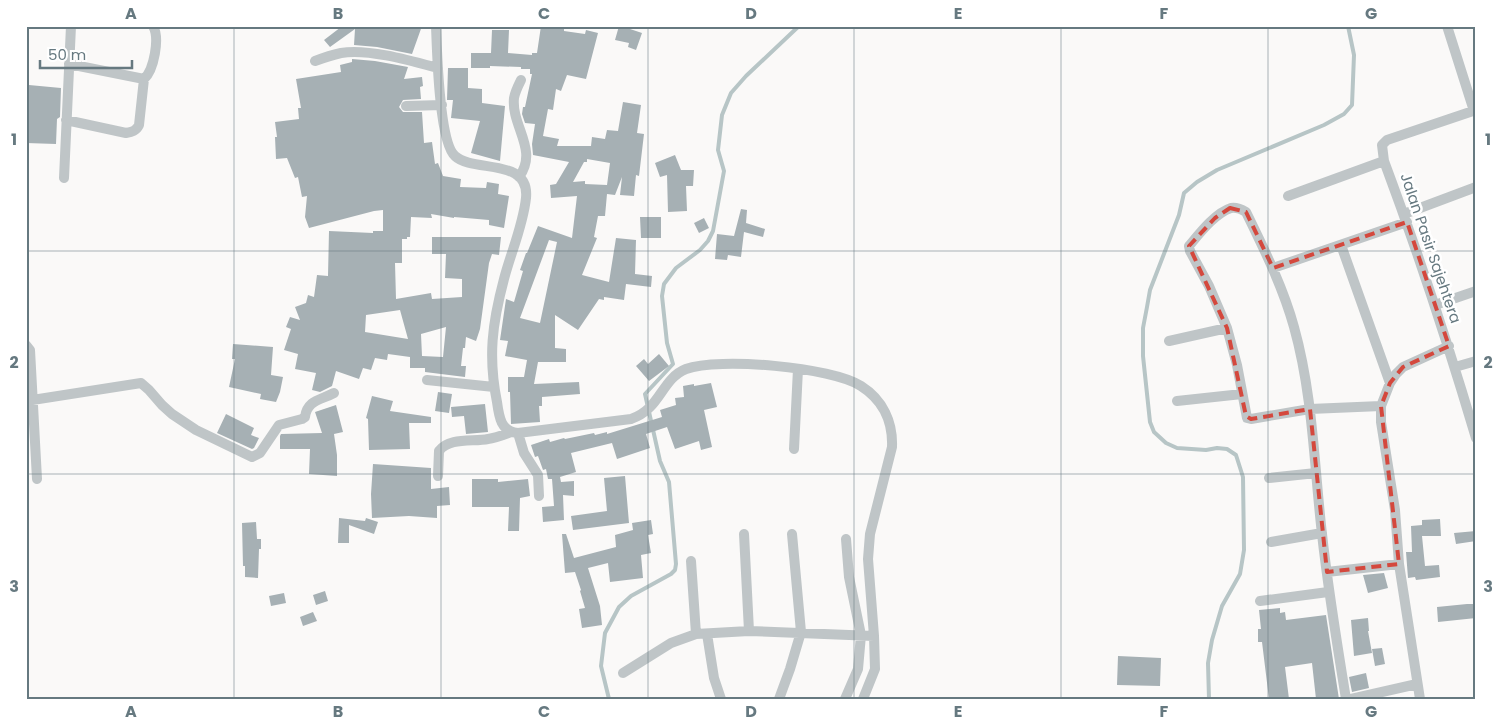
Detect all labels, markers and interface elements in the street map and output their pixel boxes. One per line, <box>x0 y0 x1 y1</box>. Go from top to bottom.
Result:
text: A <box>125 2 137 25</box>
text: B <box>333 2 343 25</box>
text: C <box>538 2 550 25</box>
text: D <box>745 2 757 25</box>
text: E <box>954 2 962 25</box>
text: F <box>1160 2 1169 25</box>
text: G <box>1365 2 1377 25</box>
scale bar <box>40 38 132 70</box>
text: 50 m <box>48 44 86 65</box>
text: 1 <box>11 128 17 151</box>
text: 1 <box>1485 128 1491 151</box>
street label: Jalan Pasir Sajehtera <box>1395 170 1467 326</box>
text: 2 <box>9 351 19 374</box>
text: 2 <box>1483 351 1493 374</box>
text: 3 <box>9 575 19 598</box>
text: 3 <box>1483 575 1493 598</box>
text: A <box>125 700 137 723</box>
text: B <box>333 700 343 723</box>
text: C <box>538 700 550 723</box>
text: D <box>745 700 757 723</box>
text: E <box>954 700 962 723</box>
text: F <box>1160 700 1169 723</box>
text: G <box>1365 700 1377 723</box>

